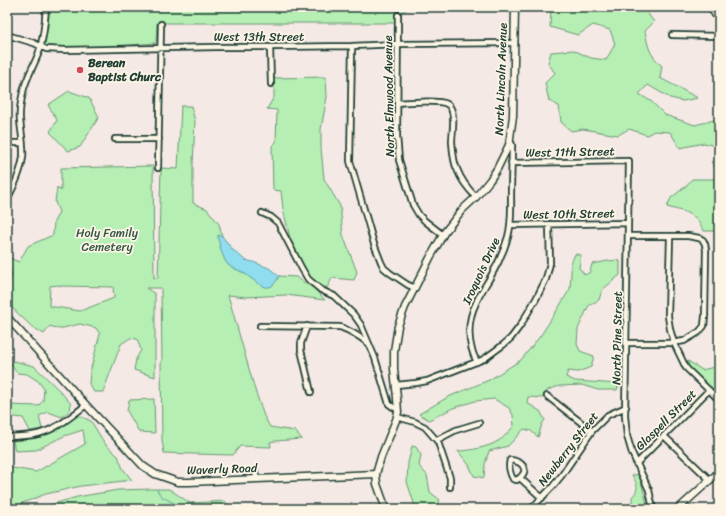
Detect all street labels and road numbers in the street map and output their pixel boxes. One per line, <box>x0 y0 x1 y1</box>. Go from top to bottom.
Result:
street label: North Lincoln Avenue <box>488 22 514 136</box>
street label: West 13th Street <box>214 26 304 48</box>
street label: North Elmwood Avenue <box>377 35 401 157</box>
street label: West 11th Street <box>525 140 615 164</box>
street label: West 10th Street <box>523 202 615 226</box>
street label: Iroquois Drive <box>455 233 506 309</box>
street label: North Pine Street <box>605 291 629 385</box>
street label: Glaspell Street <box>630 384 702 456</box>
street label: Newberry Street <box>532 407 604 491</box>
street label: Waverly Road <box>186 457 258 481</box>

